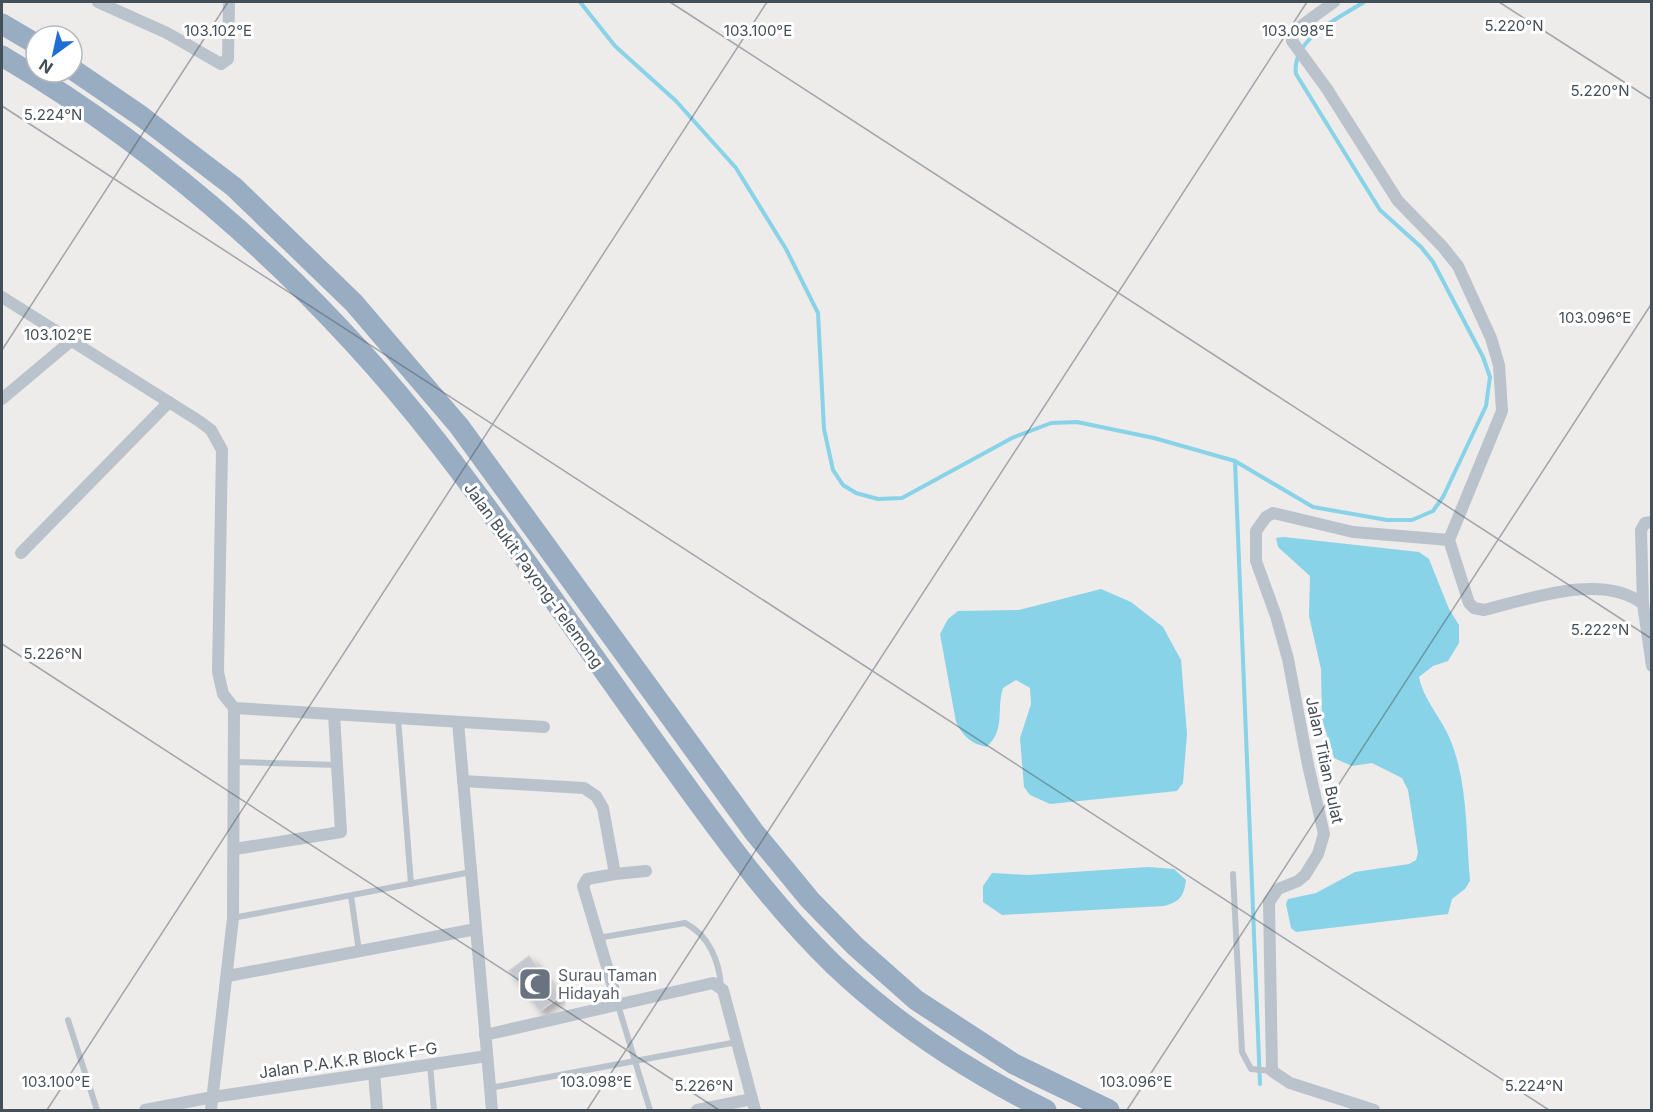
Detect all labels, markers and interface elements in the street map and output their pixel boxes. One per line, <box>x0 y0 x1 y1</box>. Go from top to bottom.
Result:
text: 5.220°N <box>1485 16 1543 35</box>
text: 103.102°E <box>184 21 252 40</box>
text: 103.100°E <box>724 21 792 40</box>
text: 103.098°E <box>1262 21 1334 40</box>
north arrow <box>24 24 84 84</box>
text: N <box>35 55 56 78</box>
text: 5.220°N <box>1571 81 1629 100</box>
text: 5.224°N <box>24 105 82 124</box>
text: 103.096°E <box>1559 308 1631 327</box>
text: 103.102°E <box>24 325 92 344</box>
street label: Jalan Bukit Payong-Telemong <box>460 478 608 672</box>
text: 5.222°N <box>1571 620 1629 639</box>
text: 5.226°N <box>24 644 82 663</box>
street label: Jalan Titian Bulat <box>1302 695 1348 825</box>
place label: Surau Taman Hidayah <box>558 965 657 1003</box>
mosque icon: Surau Taman Hidayah <box>517 966 553 1002</box>
street label: Jalan P.A.K.R Block F-G <box>257 1038 439 1082</box>
text: 103.100°E <box>22 1072 90 1091</box>
text: 103.098°E <box>560 1072 632 1091</box>
text: 103.096°E <box>1100 1072 1172 1091</box>
text: 5.226°N <box>675 1076 733 1095</box>
text: 5.224°N <box>1505 1076 1563 1095</box>

